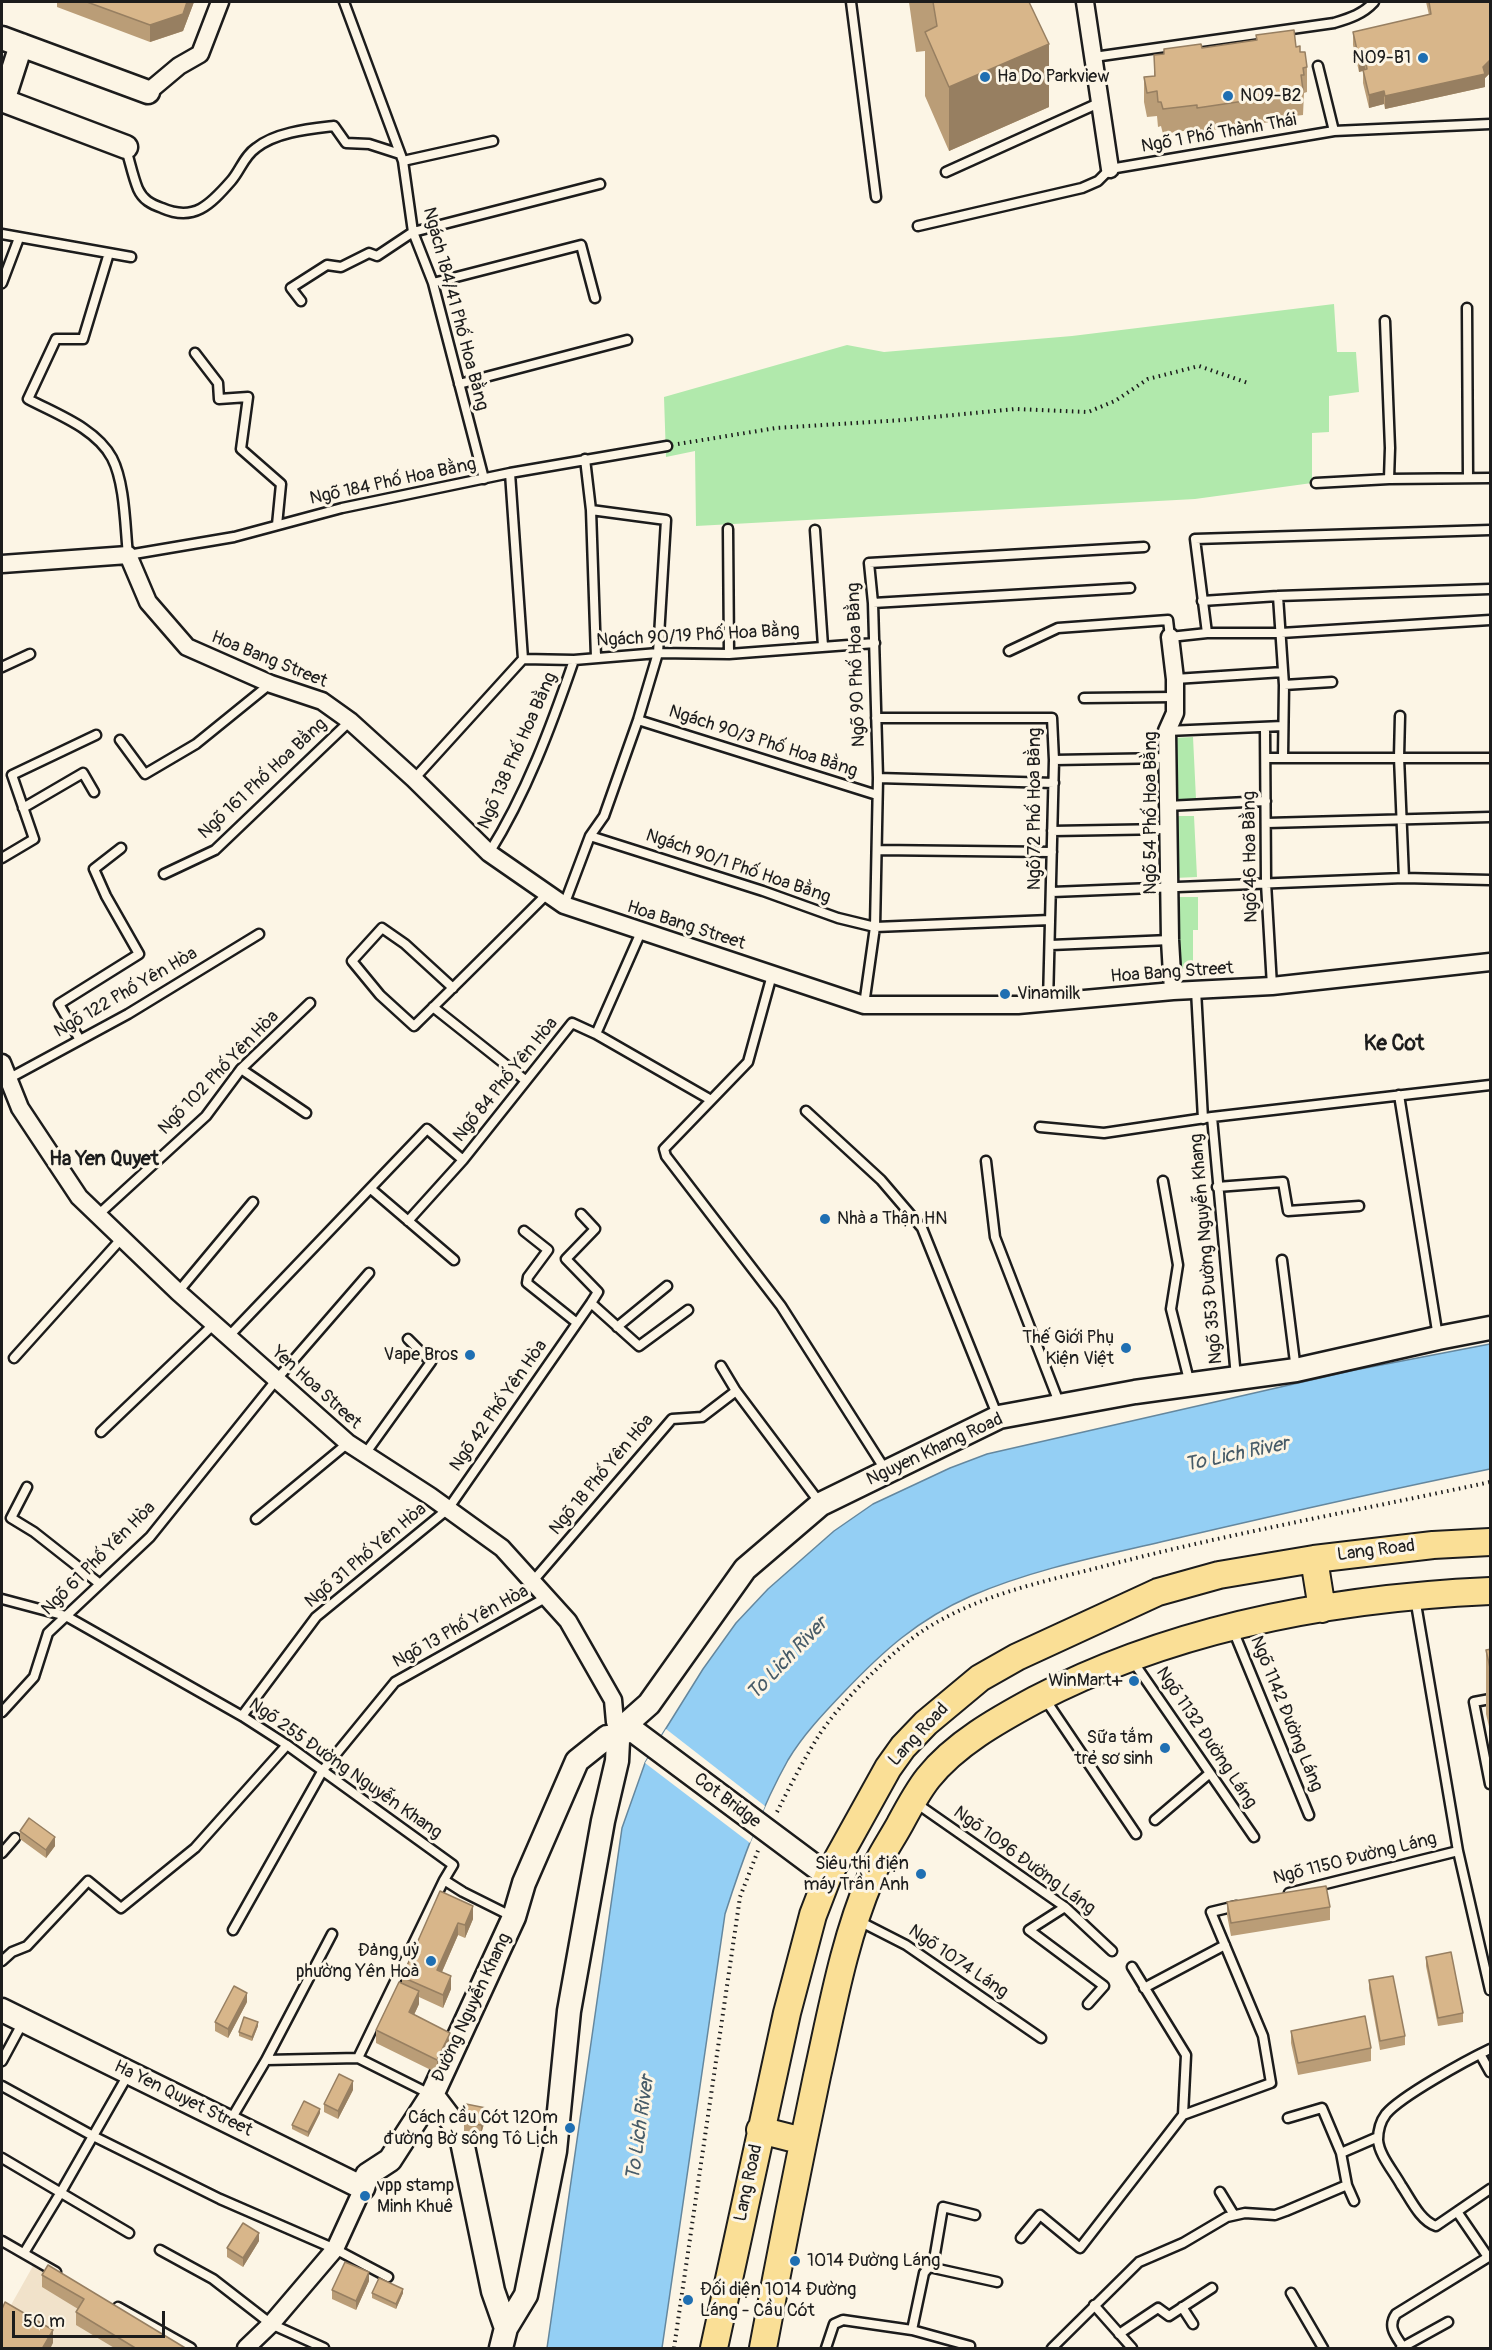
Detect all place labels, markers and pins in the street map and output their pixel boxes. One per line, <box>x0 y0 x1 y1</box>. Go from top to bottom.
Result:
place label: N09-B1 <box>1352 47 1411 69</box>
marker: N09-B1 <box>1416 51 1430 65</box>
place label: Ha Do Parkview <box>997 66 1109 88</box>
marker: Ha Do Parkview <box>978 70 992 84</box>
place label: N09-B2 <box>1240 85 1302 107</box>
marker: N09-B2 <box>1221 89 1235 103</box>
place label: Vinamilk <box>1017 983 1080 1005</box>
marker: Vinamilk <box>998 987 1012 1001</box>
place label: Nhà a Thận HN <box>837 1208 947 1230</box>
marker: Nhà a Thận HN <box>818 1212 832 1226</box>
place label: Thế Giới Phụ Kiện Việt <box>1022 1327 1114 1370</box>
marker: Thế Giới Phụ Kiện Việt <box>1119 1341 1133 1355</box>
place label: Vape Bros <box>384 1344 458 1366</box>
marker: Vape Bros <box>463 1348 477 1362</box>
place label: WinMart+ <box>1048 1670 1122 1692</box>
marker: WinMart+ <box>1127 1674 1141 1688</box>
place label: Sữa tắm trẻ sơ sinh <box>1074 1727 1153 1770</box>
marker: Sữa tắm trẻ sơ sinh <box>1158 1741 1172 1755</box>
place label: Siêu thị điện máy Trần Anh <box>803 1853 909 1896</box>
marker: Siêu thị điện máy Trần Anh <box>914 1867 928 1881</box>
place label: Đảng uỷ phường Yên Hoà <box>296 1940 419 1982</box>
marker: Đảng uỷ phường Yên Hoà <box>424 1954 438 1968</box>
place label: Cách cầu Cót 120m đường Bờ sông Tô Lịch <box>383 2107 558 2150</box>
marker: Cách cầu Cót 120m đường Bờ sông Tô Lịch <box>563 2121 577 2135</box>
place label: vpp stamp Minh Khuê <box>377 2175 454 2218</box>
marker: vpp stamp Minh Khuê <box>358 2189 372 2203</box>
place label: 1014 Đường Láng <box>807 2250 940 2272</box>
marker: 1014 Đường Láng <box>788 2254 802 2268</box>
place label: Đối diện 1014 Đường Láng - Cầu Cót <box>700 2279 856 2322</box>
marker: Đối diện 1014 Đường Láng - Cầu Cót <box>681 2293 695 2307</box>

